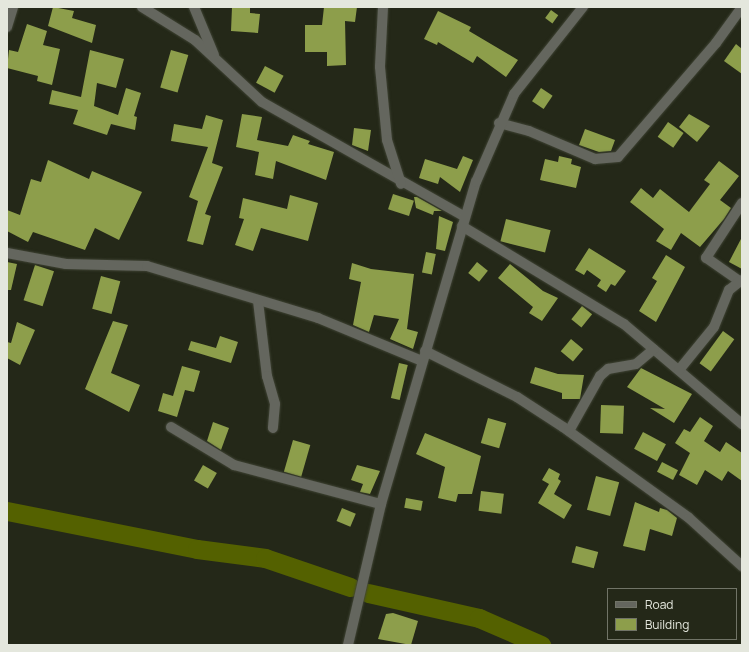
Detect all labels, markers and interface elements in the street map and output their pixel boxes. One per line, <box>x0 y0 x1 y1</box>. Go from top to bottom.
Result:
legend <box>607 588 737 640</box>
text: Road <box>645 596 673 613</box>
text: Building <box>645 616 689 633</box>

